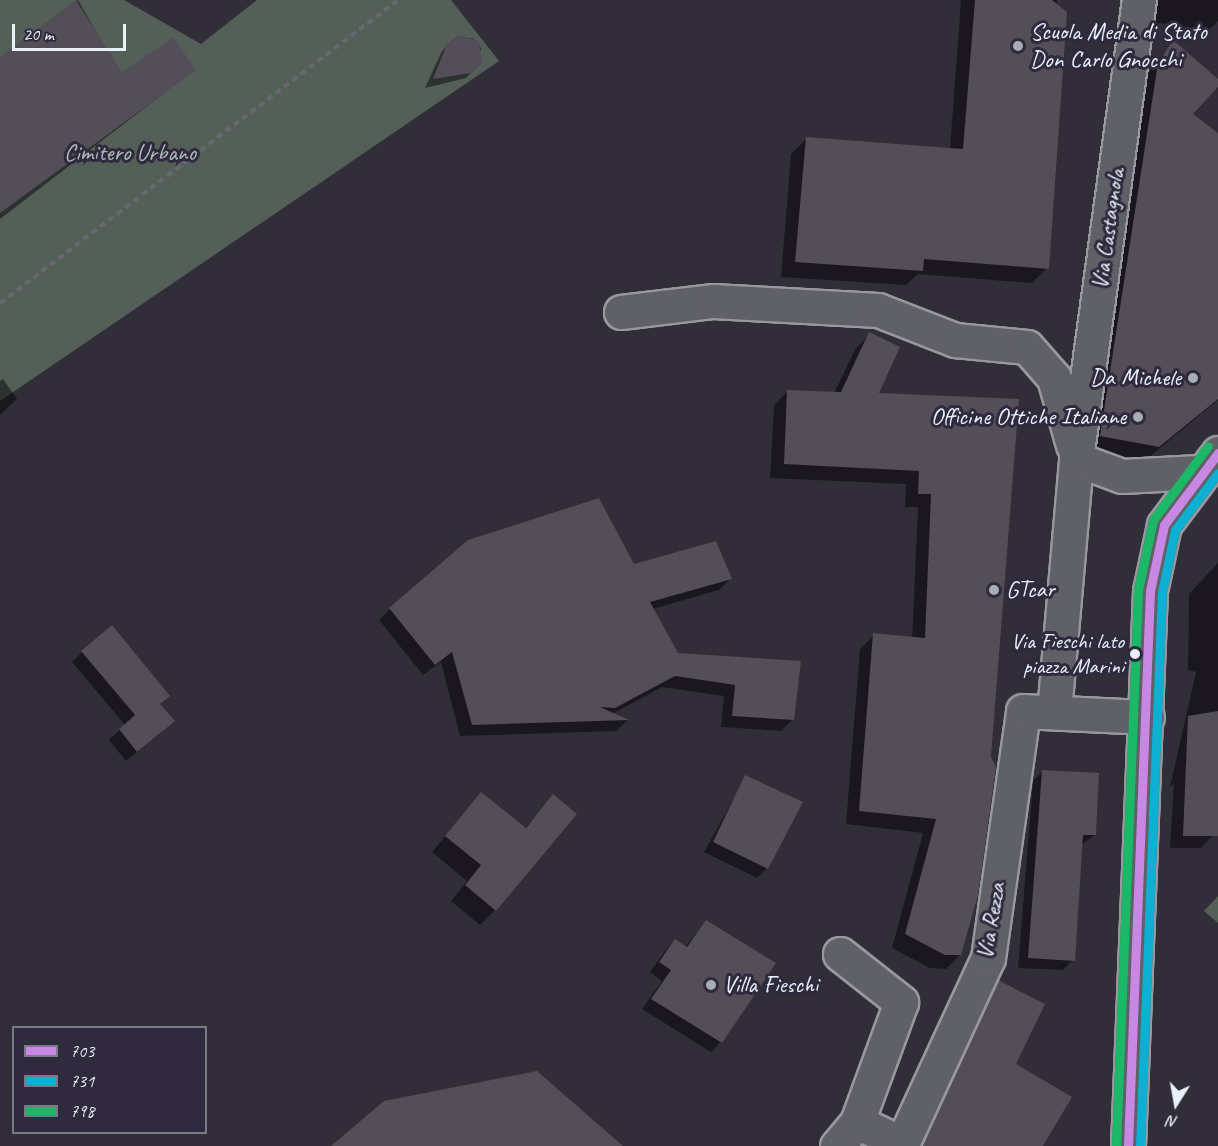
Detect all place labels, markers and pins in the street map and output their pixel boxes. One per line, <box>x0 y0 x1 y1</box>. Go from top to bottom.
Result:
place label: Scuola Media di Stato Don Carlo Gnocchi <box>1030 18 1208 74</box>
marker: Scuola Media di Stato Don Carlo Gnocchi <box>1011 39 1025 53</box>
place label: Da Michele <box>1090 364 1181 392</box>
marker: Da Michele <box>1186 371 1200 385</box>
place label: Officine Ottiche Italiane <box>929 403 1126 431</box>
marker: Officine Ottiche Italiane <box>1131 410 1145 424</box>
place label: GTcar <box>1006 576 1055 604</box>
marker: GTcar <box>987 583 1001 597</box>
place label: Via Fieschi lato piazza Marini <box>1010 628 1124 680</box>
marker: Via Fieschi lato piazza Marini <box>1129 648 1141 660</box>
place label: Villa Fieschi <box>723 971 818 999</box>
marker: Villa Fieschi <box>704 978 718 992</box>

